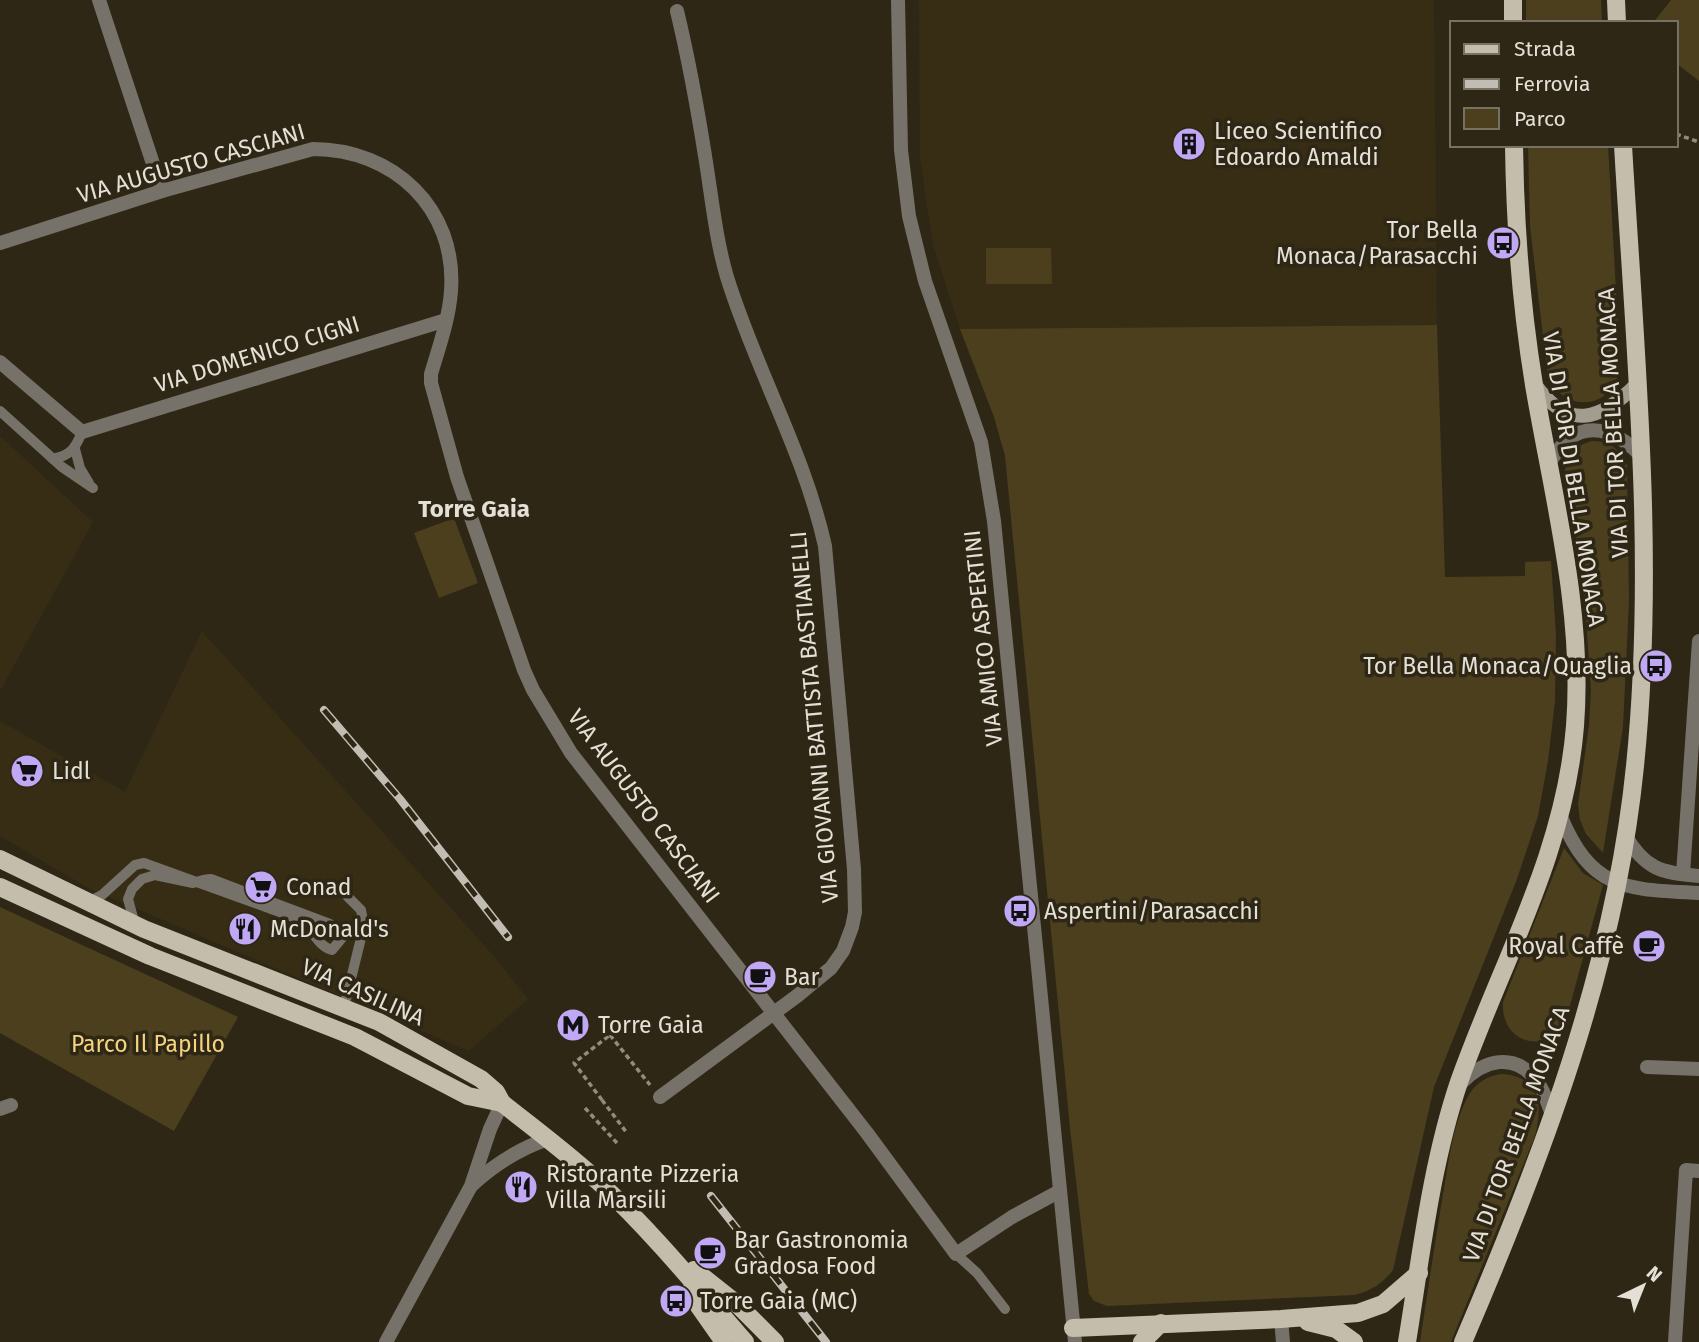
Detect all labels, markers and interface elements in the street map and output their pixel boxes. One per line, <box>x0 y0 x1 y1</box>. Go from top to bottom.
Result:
legend <box>1450 21 1678 147</box>
text: Strada <box>1514 36 1576 62</box>
text: Ferrovia <box>1514 71 1590 97</box>
text: Parco <box>1514 106 1566 132</box>
street label: VIA AUGUSTO CASCIANI <box>74 117 308 209</box>
place label: Liceo Scientifico Edoardo Amaldi <box>1214 117 1383 171</box>
building icon: Liceo Scientifico Edoardo Amaldi <box>1170 125 1208 163</box>
place label: Tor Bella Monaca/Parasacchi <box>1276 216 1478 270</box>
bus stop icon: Tor Bella Monaca/Parasacchi <box>1484 224 1522 262</box>
street label: VIA DI TOR BELLA MONACA <box>1592 286 1634 559</box>
street label: VIA DOMENICO CIGNI <box>151 309 363 399</box>
street label: VIA DI TOR DI BELLA MONACA <box>1537 330 1611 629</box>
district label: Torre Gaia <box>418 495 530 523</box>
street label: VIA AMICO ASPERTINI <box>958 529 1008 747</box>
street label: VIA GIOVANNI BATTISTA BASTIANELLI <box>784 530 844 904</box>
bus stop icon: Tor Bella Monaca/Quaglia <box>1637 647 1675 685</box>
place label: Tor Bella Monaca/Quaglia <box>1363 652 1632 680</box>
street label: VIA AUGUSTO CASCIANI <box>562 703 726 909</box>
supermarket icon: Lidl <box>8 752 46 790</box>
place label: Lidl <box>52 757 91 785</box>
supermarket icon: Conad <box>242 868 280 906</box>
place label: Conad <box>286 873 352 901</box>
bus stop icon: Aspertini/Parasacchi <box>1001 892 1039 930</box>
place label: Aspertini/Parasacchi <box>1044 897 1259 925</box>
restaurant icon: McDonald's <box>226 910 264 948</box>
place label: McDonald's <box>270 915 389 943</box>
cafe icon: Royal Caffè <box>1630 927 1668 965</box>
place label: Royal Caffè <box>1508 932 1624 960</box>
street label: VIA CASILINA <box>297 952 429 1032</box>
cafe icon: Bar <box>741 958 779 996</box>
place label: Bar <box>784 963 819 991</box>
street label: VIA DI TOR BELLA MONACA <box>1457 1001 1576 1266</box>
metro station icon: Torre Gaia <box>554 1006 592 1044</box>
place label: Torre Gaia <box>598 1011 704 1039</box>
park label: Parco Il Papillo <box>71 1030 225 1058</box>
place label: Ristorante Pizzeria Villa Marsili <box>546 1160 739 1214</box>
restaurant icon: Ristorante Pizzeria Villa Marsili <box>502 1168 540 1206</box>
place label: Bar Gastronomia Gradosa Food <box>734 1226 909 1280</box>
cafe icon: Bar Gastronomia Gradosa Food <box>691 1234 729 1272</box>
north arrow <box>1608 1251 1678 1321</box>
text: N <box>1642 1261 1667 1287</box>
bus stop icon: Torre Gaia (MC) <box>657 1282 695 1320</box>
place label: Torre Gaia (MC) <box>700 1287 857 1315</box>

